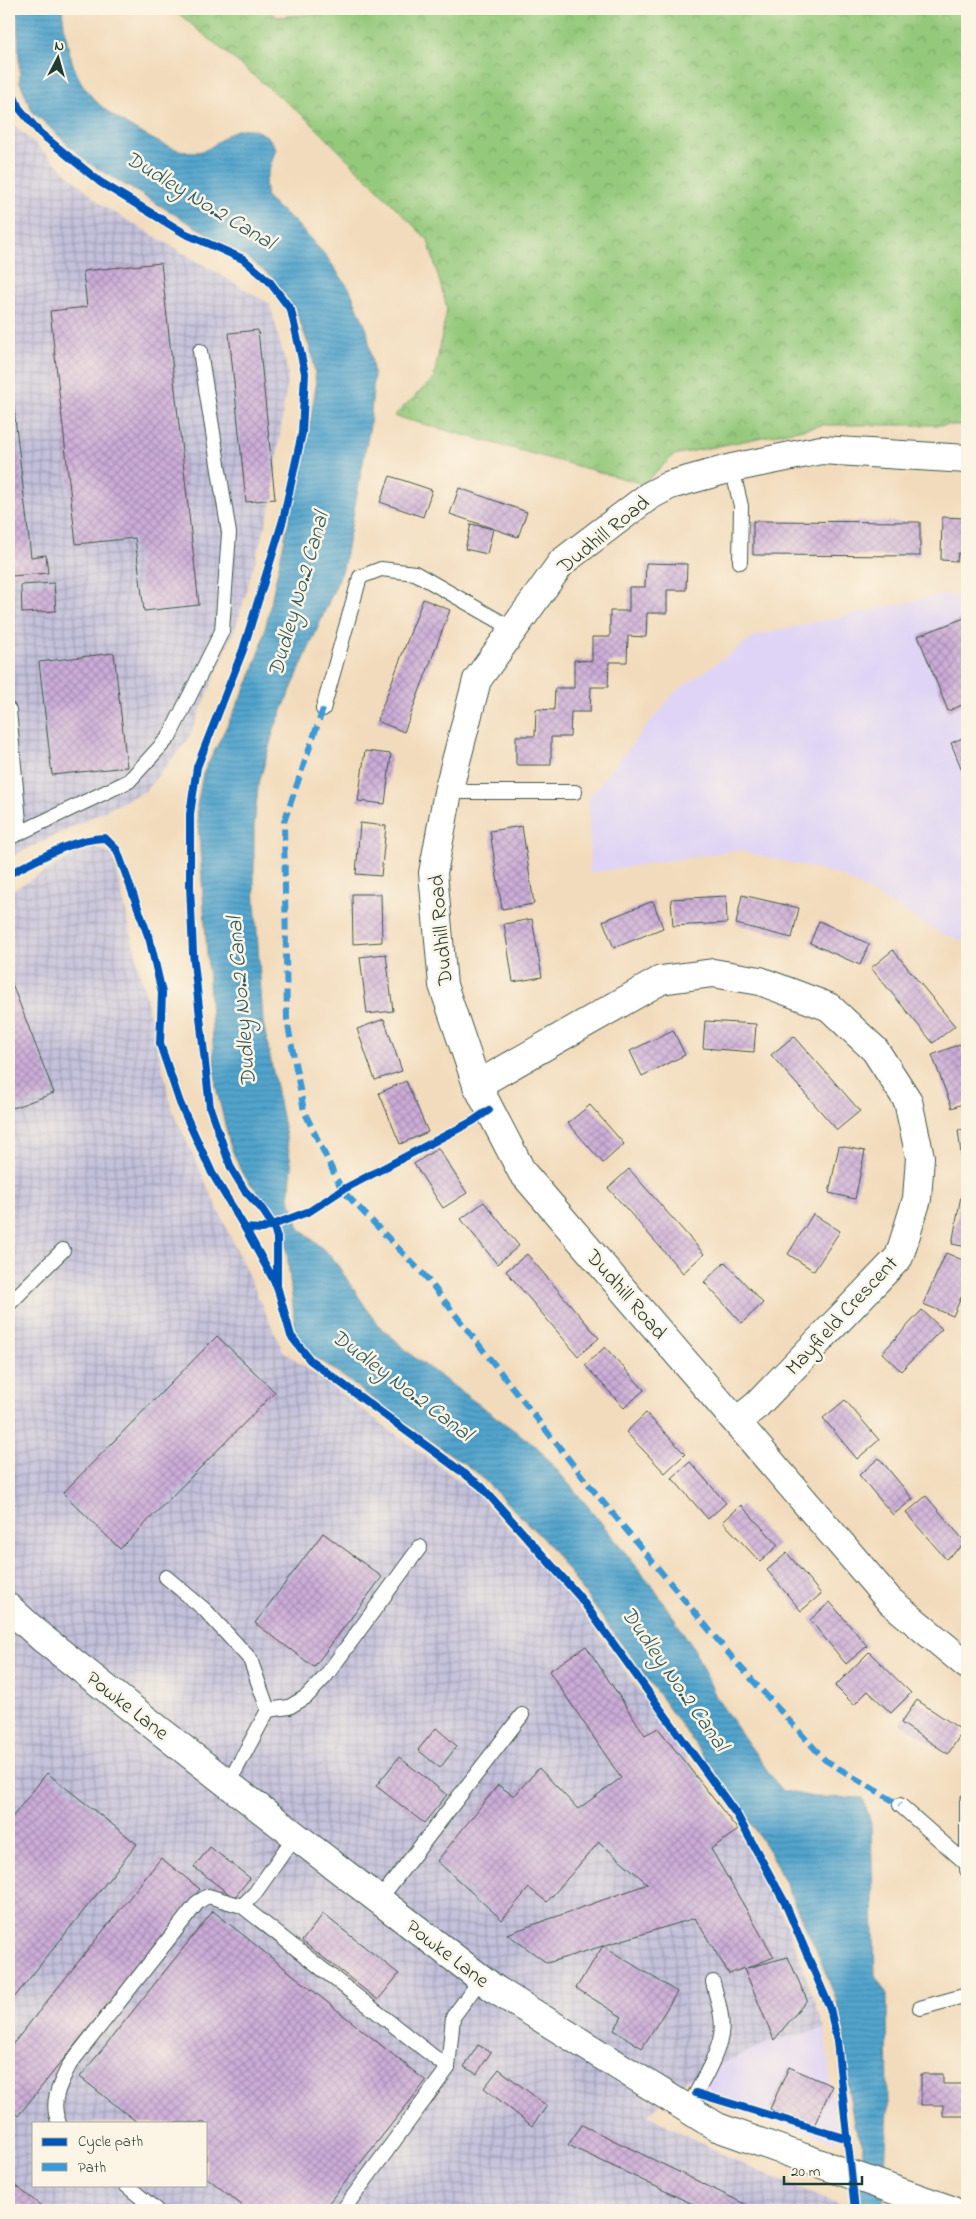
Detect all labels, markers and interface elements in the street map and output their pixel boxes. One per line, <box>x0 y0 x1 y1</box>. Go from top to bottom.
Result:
north arrow <box>32 32 82 82</box>
text: N <box>53 36 65 57</box>
water label: Dudley No.2 Canal <box>118 144 282 260</box>
street label: Dudhill Road <box>551 489 657 583</box>
water label: Dudley No.2 Canal <box>261 507 339 681</box>
street label: Dudhill Road <box>422 873 462 987</box>
water label: Dudley No.2 Canal <box>219 913 266 1088</box>
street label: Dudhill Road <box>577 1243 673 1347</box>
street label: Mayfield Crescent <box>779 1250 907 1384</box>
water label: Dudley No.2 Canal <box>324 1322 481 1452</box>
water label: Dudley No.2 Canal <box>612 1601 737 1760</box>
street label: Powke Lane <box>79 1665 175 1749</box>
street label: Powke Lane <box>399 1913 495 1996</box>
legend <box>32 2122 208 2186</box>
text: Cycle path <box>78 2131 143 2154</box>
scale bar <box>784 2154 861 2186</box>
text: Path <box>78 2157 106 2179</box>
text: 20 m <box>791 2161 821 2183</box>

